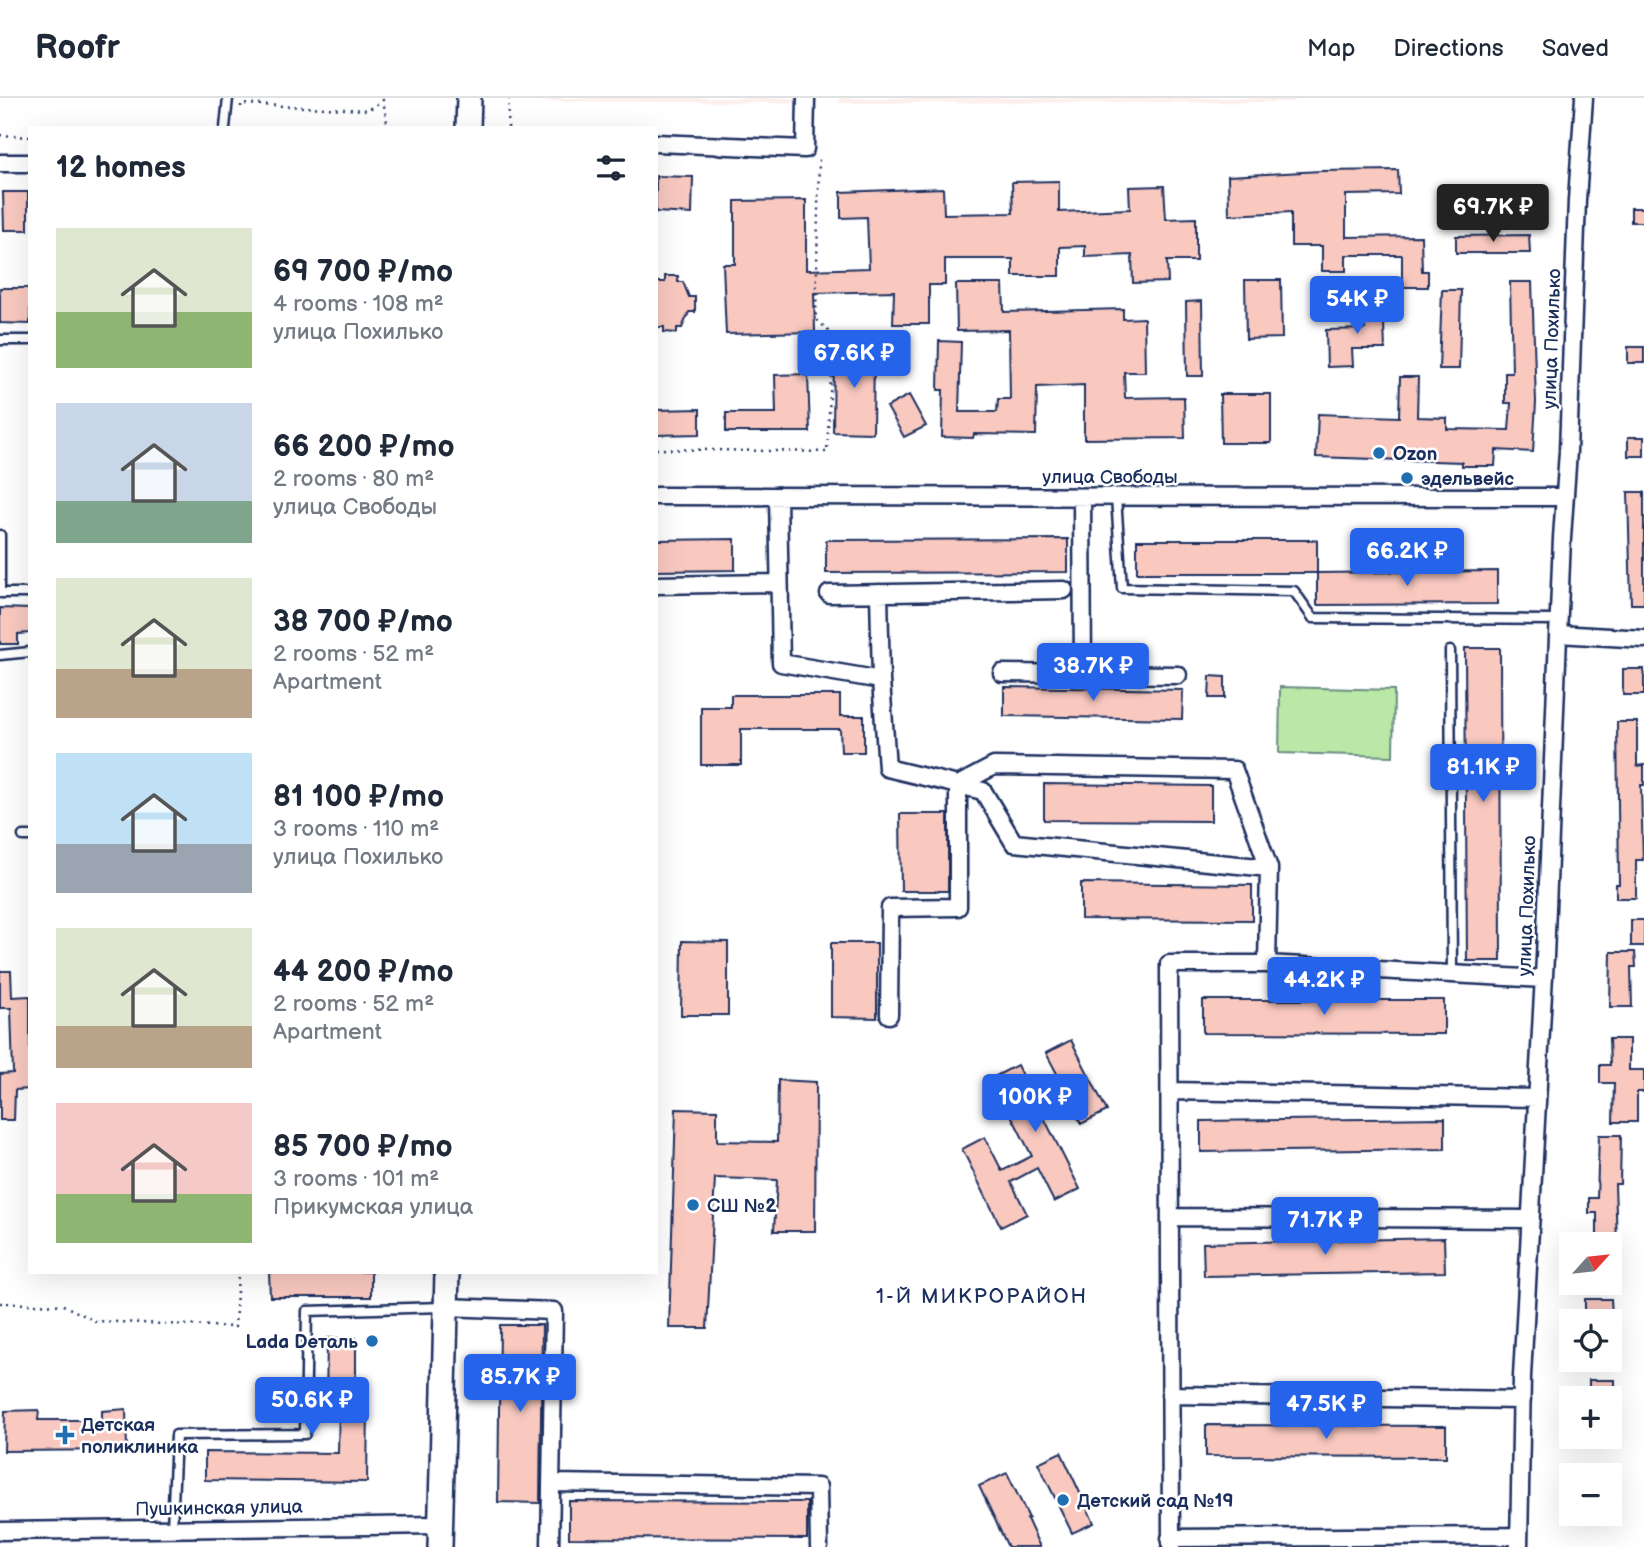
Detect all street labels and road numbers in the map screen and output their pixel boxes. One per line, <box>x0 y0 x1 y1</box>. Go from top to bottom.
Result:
street label: улица Похилько <box>1539 268 1566 410</box>
street label: улица Свободы <box>1042 466 1178 489</box>
street label: улица Похилько <box>1514 835 1541 977</box>
street label: Пушкинская улица <box>135 1496 303 1521</box>

